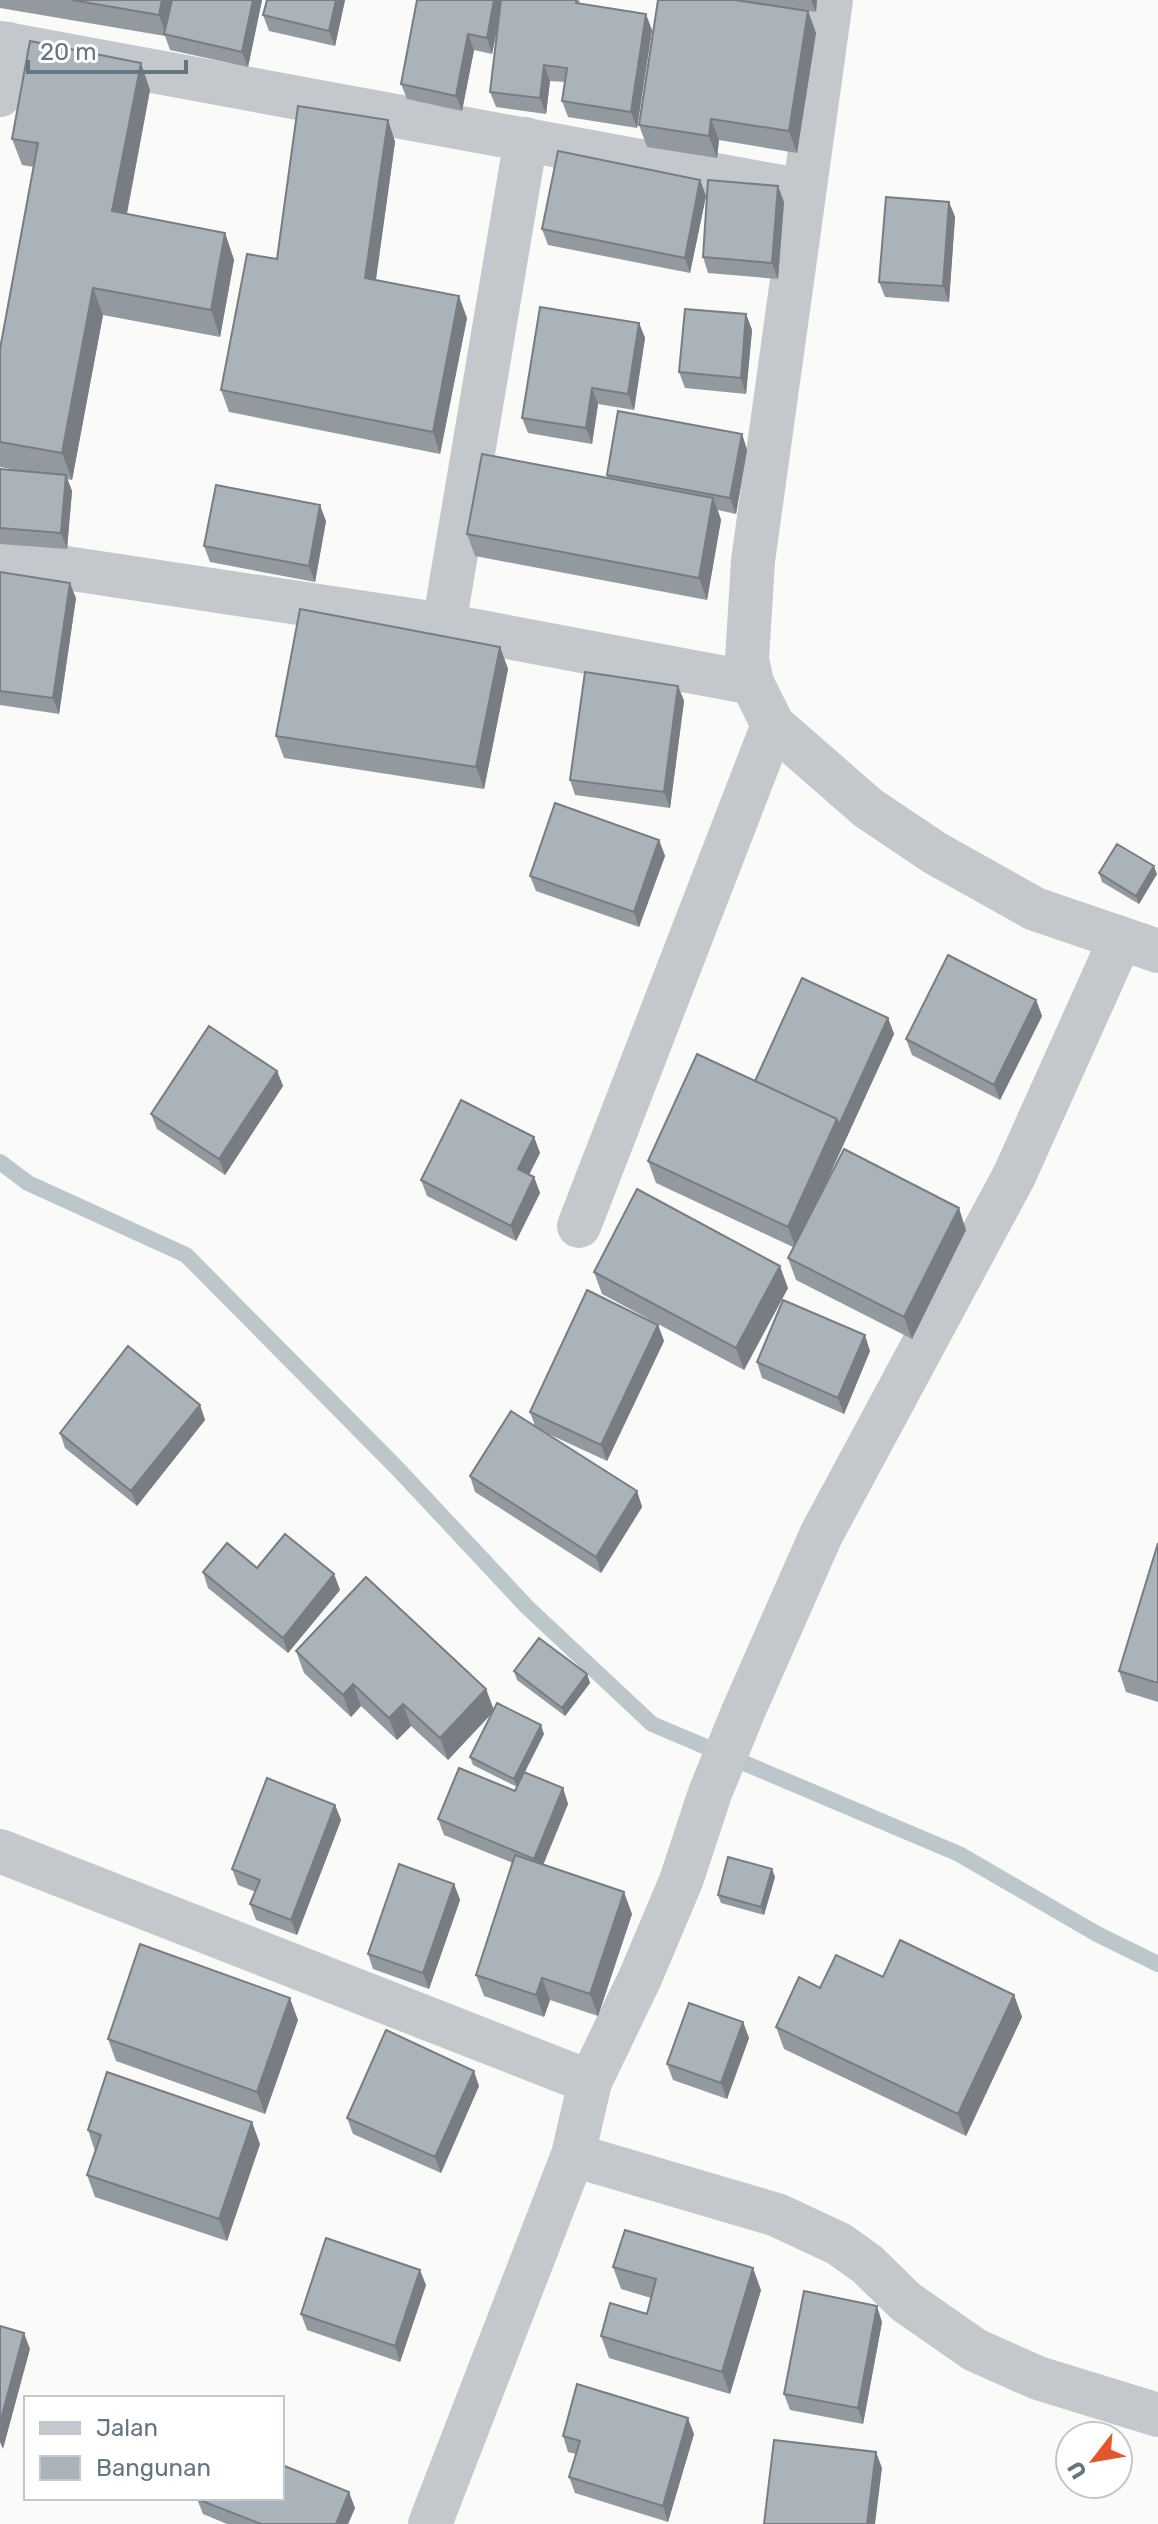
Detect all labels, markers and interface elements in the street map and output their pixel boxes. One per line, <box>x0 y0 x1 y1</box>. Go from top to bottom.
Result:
scale bar <box>28 24 186 74</box>
text: 20 m <box>40 38 97 66</box>
legend <box>24 2396 284 2500</box>
text: Jalan <box>96 2414 158 2442</box>
north arrow <box>1054 2420 1134 2500</box>
text: Bangunan <box>96 2454 211 2482</box>
text: U <box>1062 2456 1093 2484</box>

